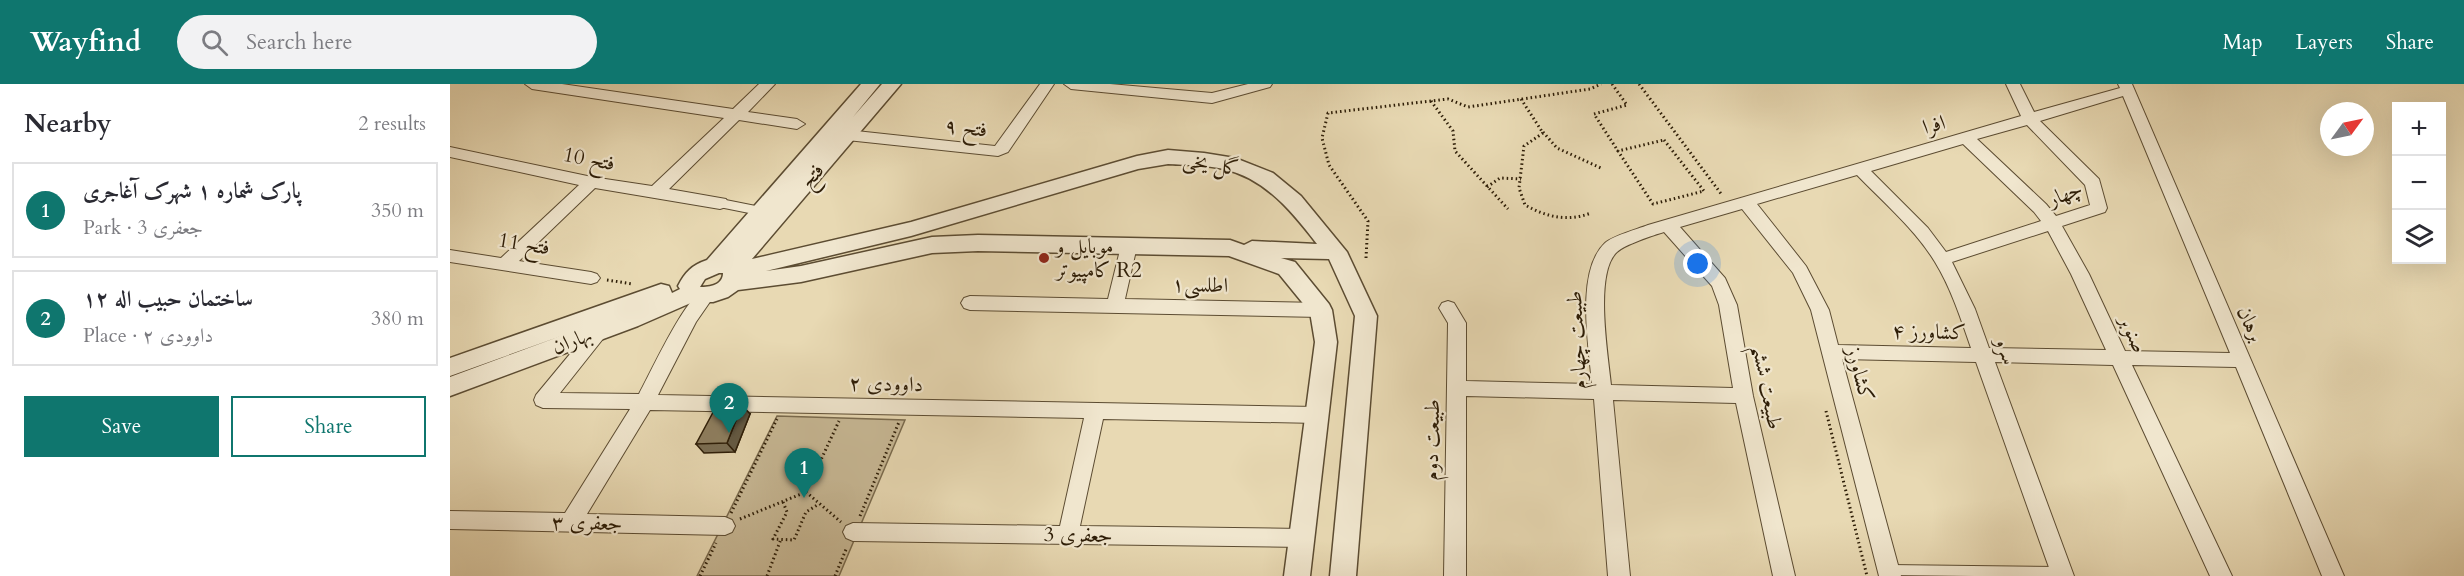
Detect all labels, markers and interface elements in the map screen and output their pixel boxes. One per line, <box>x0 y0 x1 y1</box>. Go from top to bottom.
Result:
search box <box>177 15 597 69</box>
text: Wayfind <box>30 23 141 61</box>
icon: search <box>198 26 231 59</box>
text: Search here <box>246 27 353 57</box>
text: Map <box>2223 28 2263 57</box>
text: Layers <box>2296 28 2353 57</box>
text: Share <box>2386 28 2434 57</box>
north arrow <box>2320 102 2374 156</box>
map controls <box>2392 102 2446 264</box>
button: + <box>2392 102 2446 156</box>
text: Nearby <box>24 106 112 141</box>
street label: افرا <box>1919 108 1949 142</box>
text: 2 results <box>358 110 426 137</box>
street label: فتح ۹ <box>943 111 989 149</box>
street label: فتح 10 <box>560 140 617 182</box>
street label: گل یخی <box>1181 145 1241 183</box>
button: − <box>2392 156 2446 210</box>
street label: فتح <box>793 157 834 197</box>
street label: چهار <box>2041 174 2087 215</box>
text: پارک شماره ۱ شهرک آغاجری <box>83 176 301 206</box>
text: 1 <box>40 197 51 224</box>
text: 350 m <box>371 197 424 224</box>
button: layers <box>2392 210 2446 264</box>
text: Park · 3 جعفری <box>83 214 203 241</box>
street label: فتح 11 <box>495 226 552 266</box>
place label: موبایل و کامپیوتر R2 <box>1054 232 1142 285</box>
your location <box>1683 249 1712 278</box>
marker: موبایل و کامپیوتر R2 <box>1037 251 1051 265</box>
street label: اطلسی۱ <box>1172 270 1228 300</box>
text: ساختمان حبیب اله ۱۲ <box>83 284 253 314</box>
street label: طبیعت چهارم <box>1560 290 1597 390</box>
street label: برهان <box>2229 302 2271 347</box>
text: 2 <box>40 305 51 332</box>
text: 380 m <box>371 305 424 332</box>
street label: صنوبر <box>2111 308 2154 358</box>
street label: کشاورز ۴ <box>1892 317 1966 347</box>
street label: بهاران <box>548 320 596 362</box>
text: Place · داوودی ۲ <box>83 322 213 349</box>
street label: سرو <box>1987 331 2024 369</box>
street label: کشاورز <box>1838 341 1881 405</box>
street label: طبیعت ششم <box>1739 342 1789 433</box>
street label: داوودی ۲ <box>849 369 923 399</box>
pin: 2 <box>710 384 748 433</box>
button: Save <box>24 396 219 457</box>
button: Share <box>231 396 426 457</box>
street label: طبیعت دوم <box>1417 399 1450 481</box>
pin: 1 <box>784 448 824 498</box>
street label: جعفری ۳ <box>551 508 623 538</box>
street label: 3 جعفری <box>1043 520 1113 550</box>

